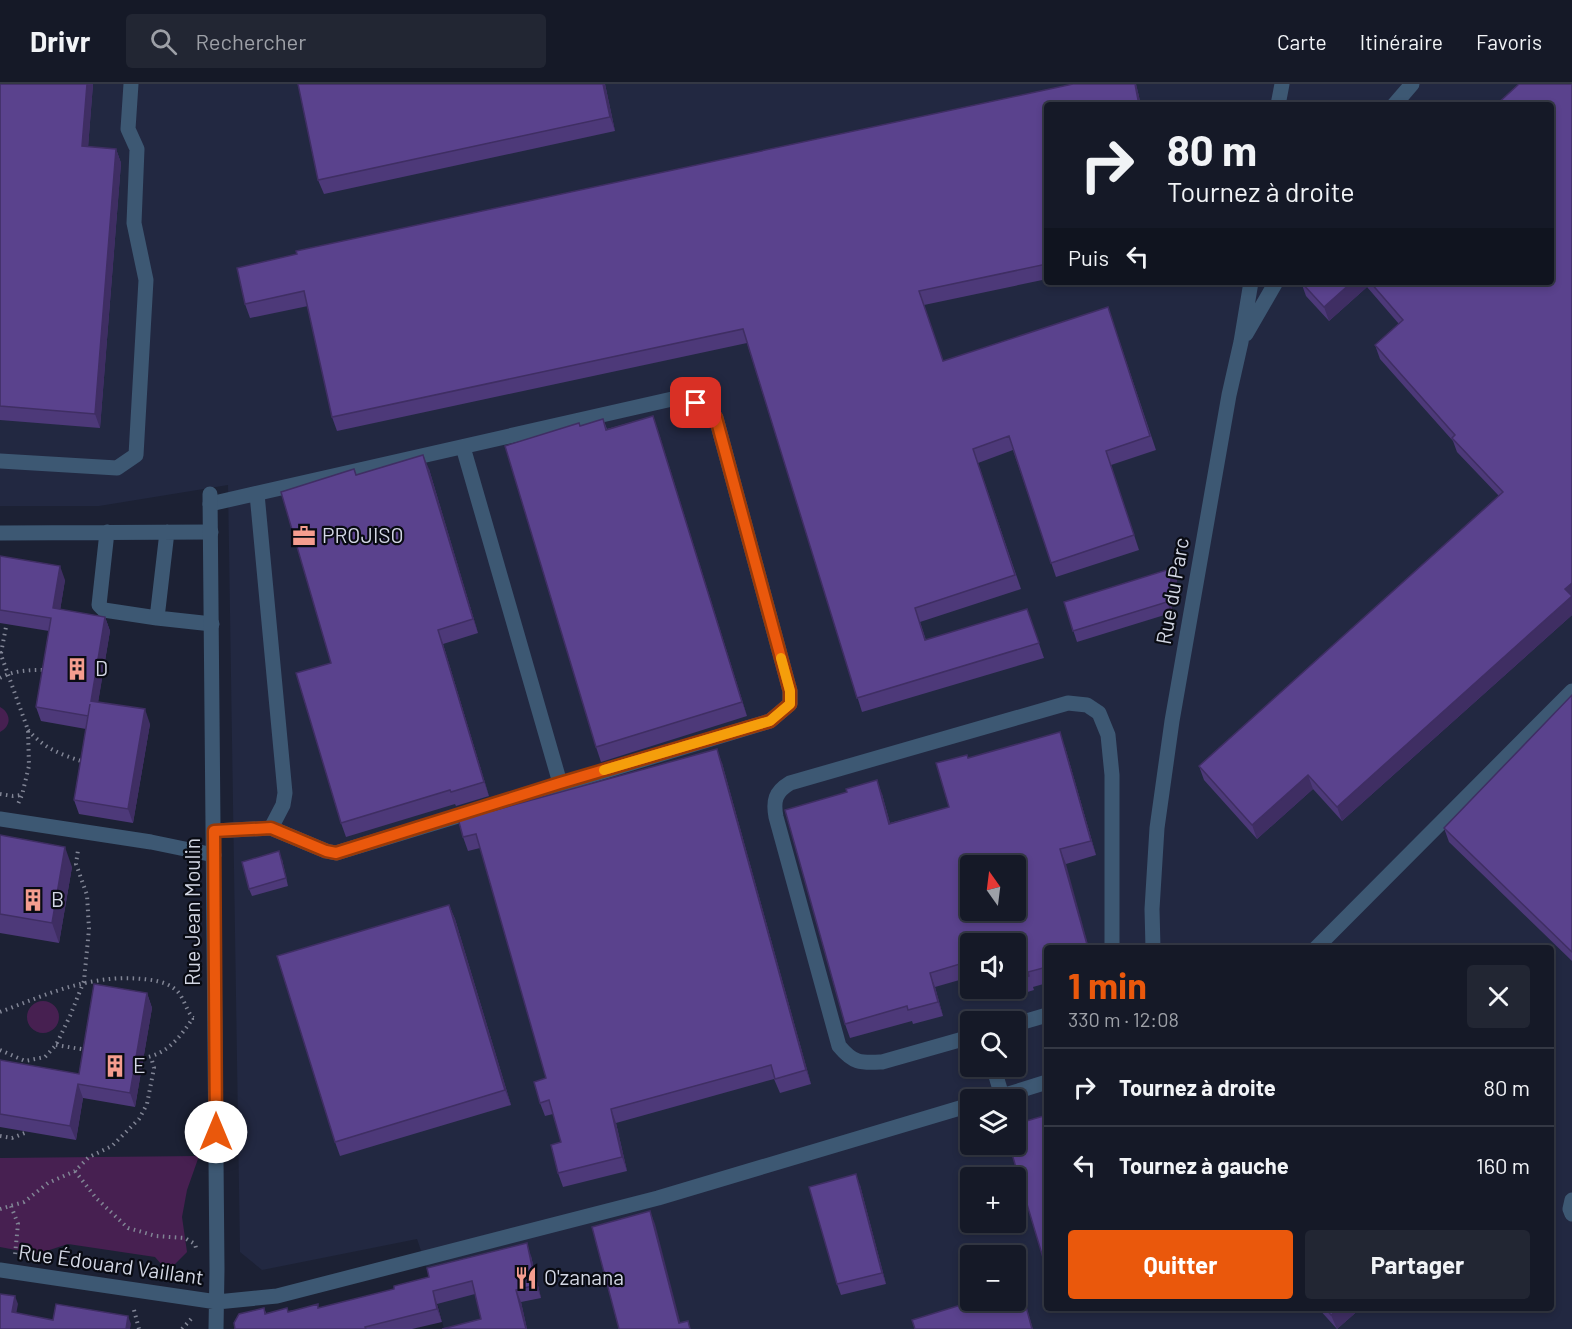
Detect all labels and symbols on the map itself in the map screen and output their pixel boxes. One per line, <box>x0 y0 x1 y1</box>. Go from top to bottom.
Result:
pin <box>670 377 721 428</box>
place label: PROJISO <box>322 522 404 547</box>
office icon: PROJISO <box>291 523 317 549</box>
street label: Rue du Parc <box>1150 535 1193 646</box>
place label: D <box>95 655 108 680</box>
building icon: D <box>64 656 90 682</box>
street label: Rue Jean Moulin <box>179 838 204 986</box>
north arrow <box>960 855 1026 921</box>
place label: B <box>51 886 64 911</box>
building icon: B <box>20 887 46 913</box>
place label: E <box>133 1052 146 1077</box>
building icon: E <box>102 1053 128 1079</box>
position arrow <box>184 1100 248 1164</box>
street label: Rue Édouard Vaillant <box>17 1238 206 1289</box>
place label: O'zanana <box>544 1264 624 1289</box>
restaurant icon: O'zanana <box>513 1265 539 1291</box>

